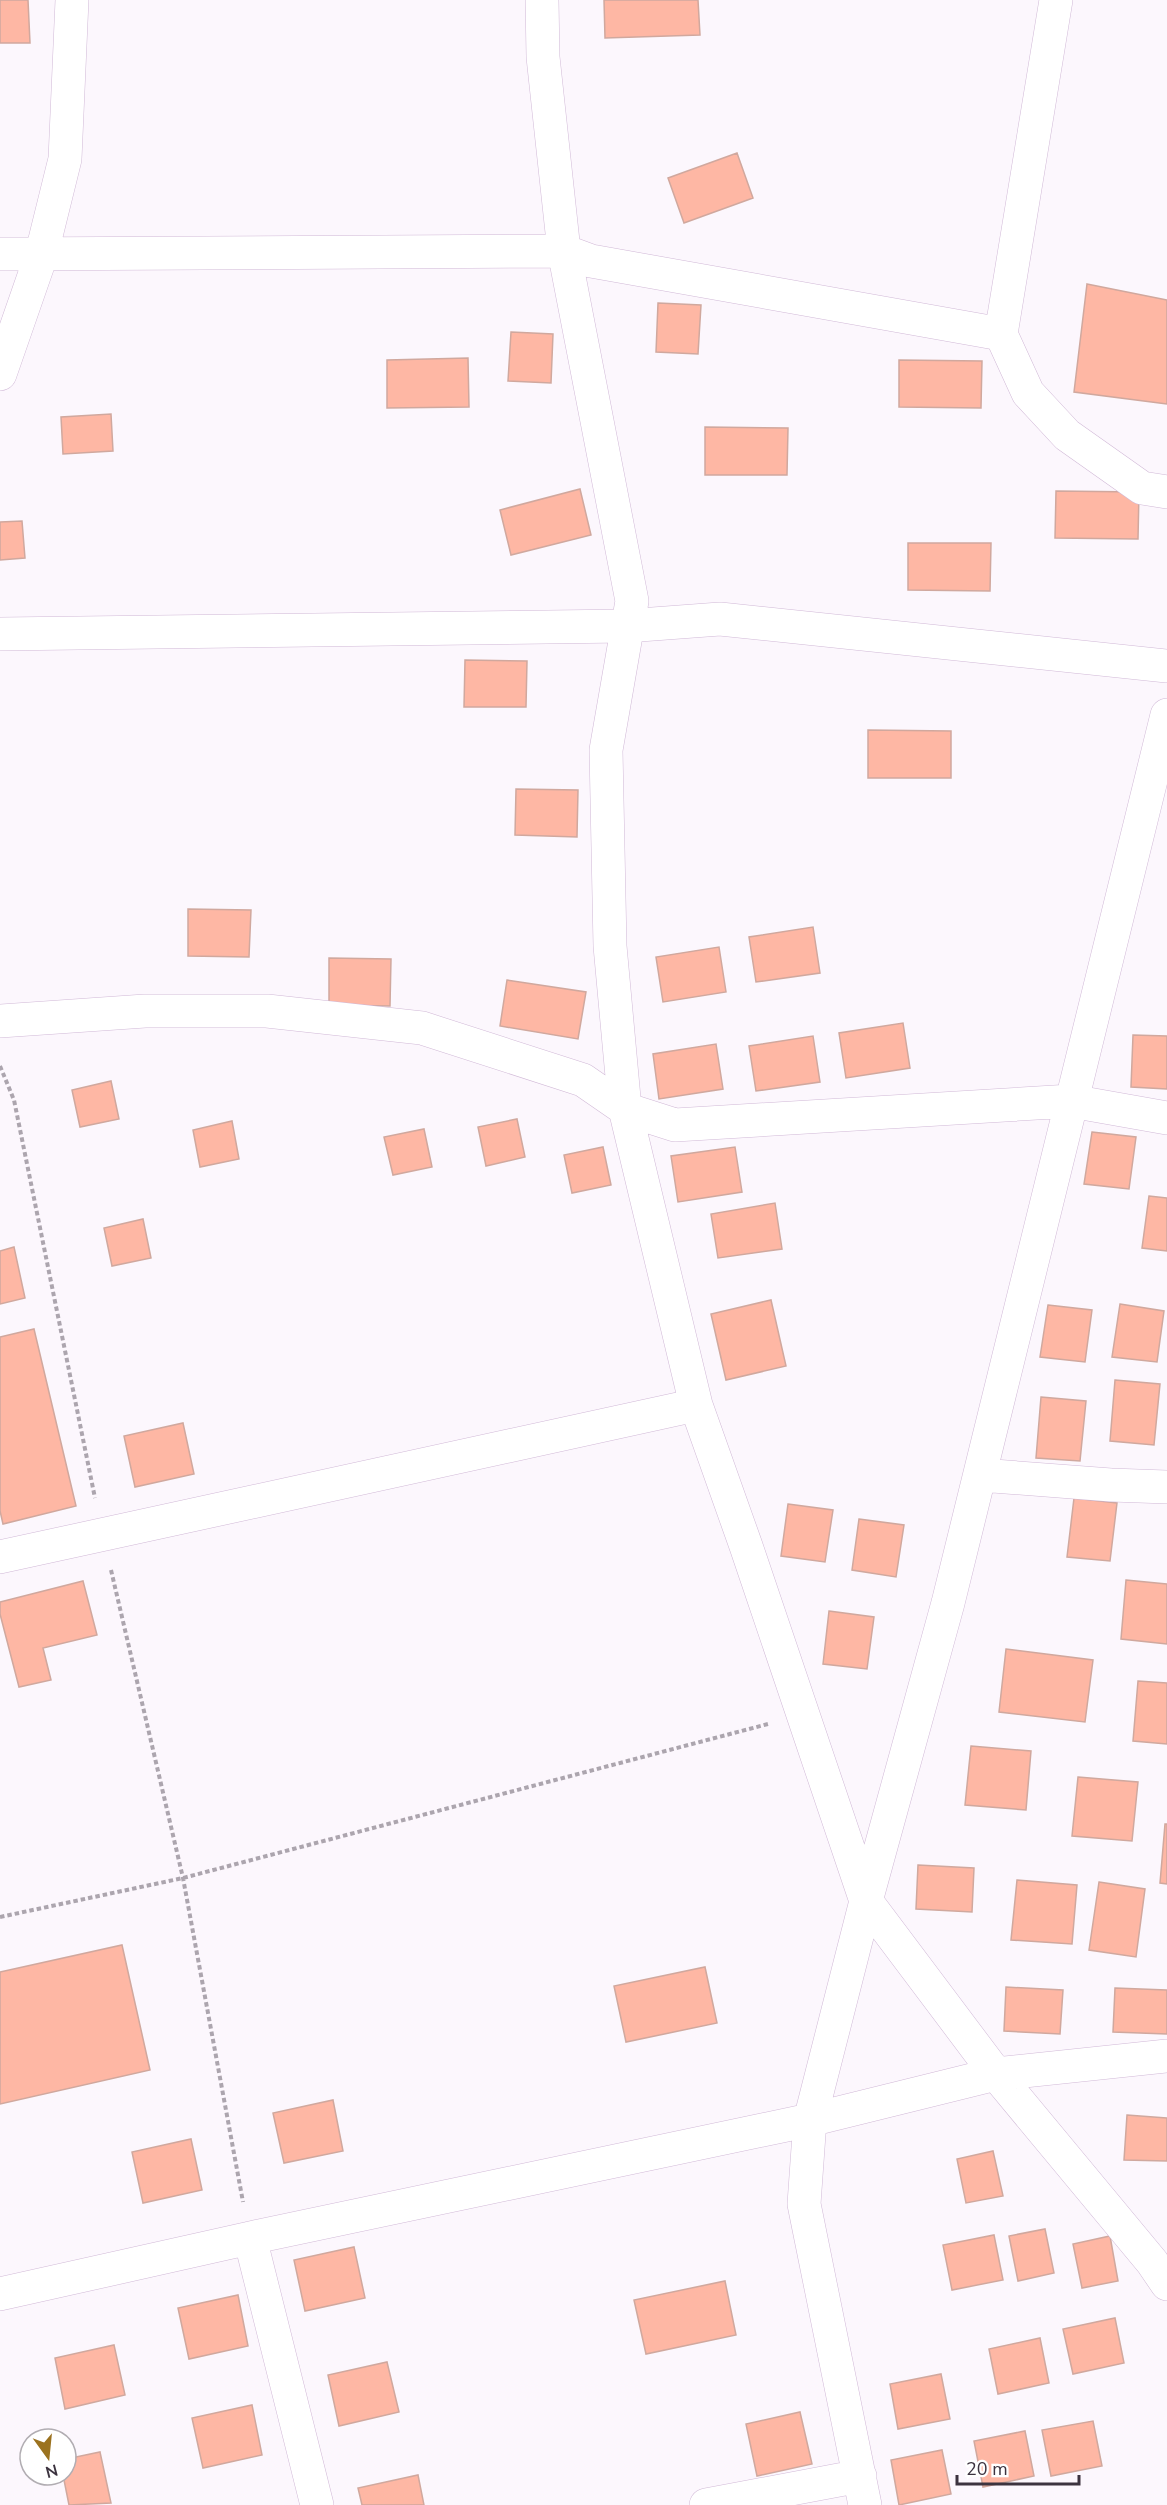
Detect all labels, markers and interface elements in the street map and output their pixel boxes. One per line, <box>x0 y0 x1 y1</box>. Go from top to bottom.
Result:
north arrow <box>18 2427 78 2487</box>
scale bar <box>957 2448 1078 2486</box>
text: 20 m <box>966 2457 1008 2481</box>
text: N <box>43 2458 60 2483</box>

